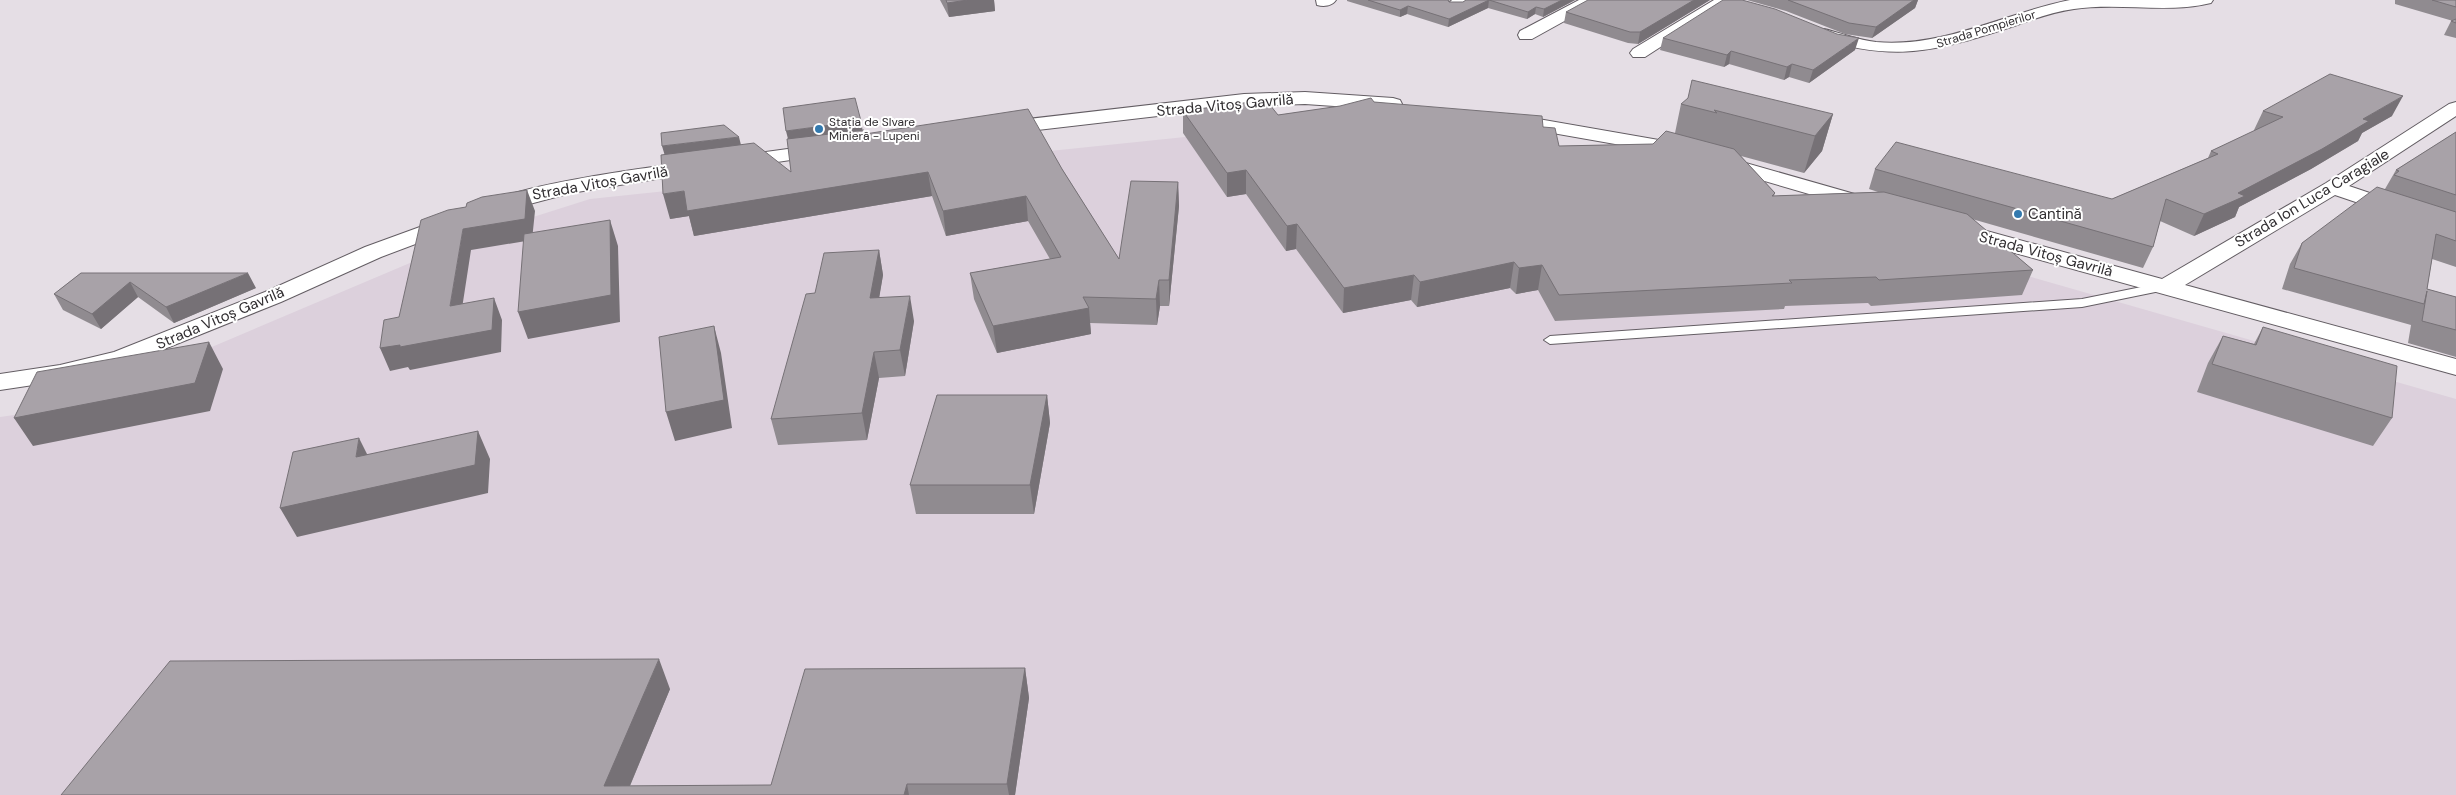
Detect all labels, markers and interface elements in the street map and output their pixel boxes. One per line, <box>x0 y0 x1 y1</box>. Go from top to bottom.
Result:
street label: Strada Pompierilor <box>1934 6 2038 52</box>
street label: Strada Vitoș Gavrilă <box>1156 89 1294 121</box>
place label: Stația de Slvare Minieră - Lupeni <box>829 114 920 144</box>
marker: Stația de Slvare Minieră - Lupeni <box>813 123 825 135</box>
street label: Strada Ion Luca Caragiale <box>2231 144 2393 252</box>
street label: Strada Vitoș Gavrilă <box>531 161 669 205</box>
place label: Cantină <box>2028 204 2082 224</box>
marker: Cantină <box>2012 208 2024 220</box>
street label: Strada Vitoș Gavrilă <box>1977 227 2115 281</box>
street label: Strada Vitoș Gavrilă <box>153 282 287 354</box>

